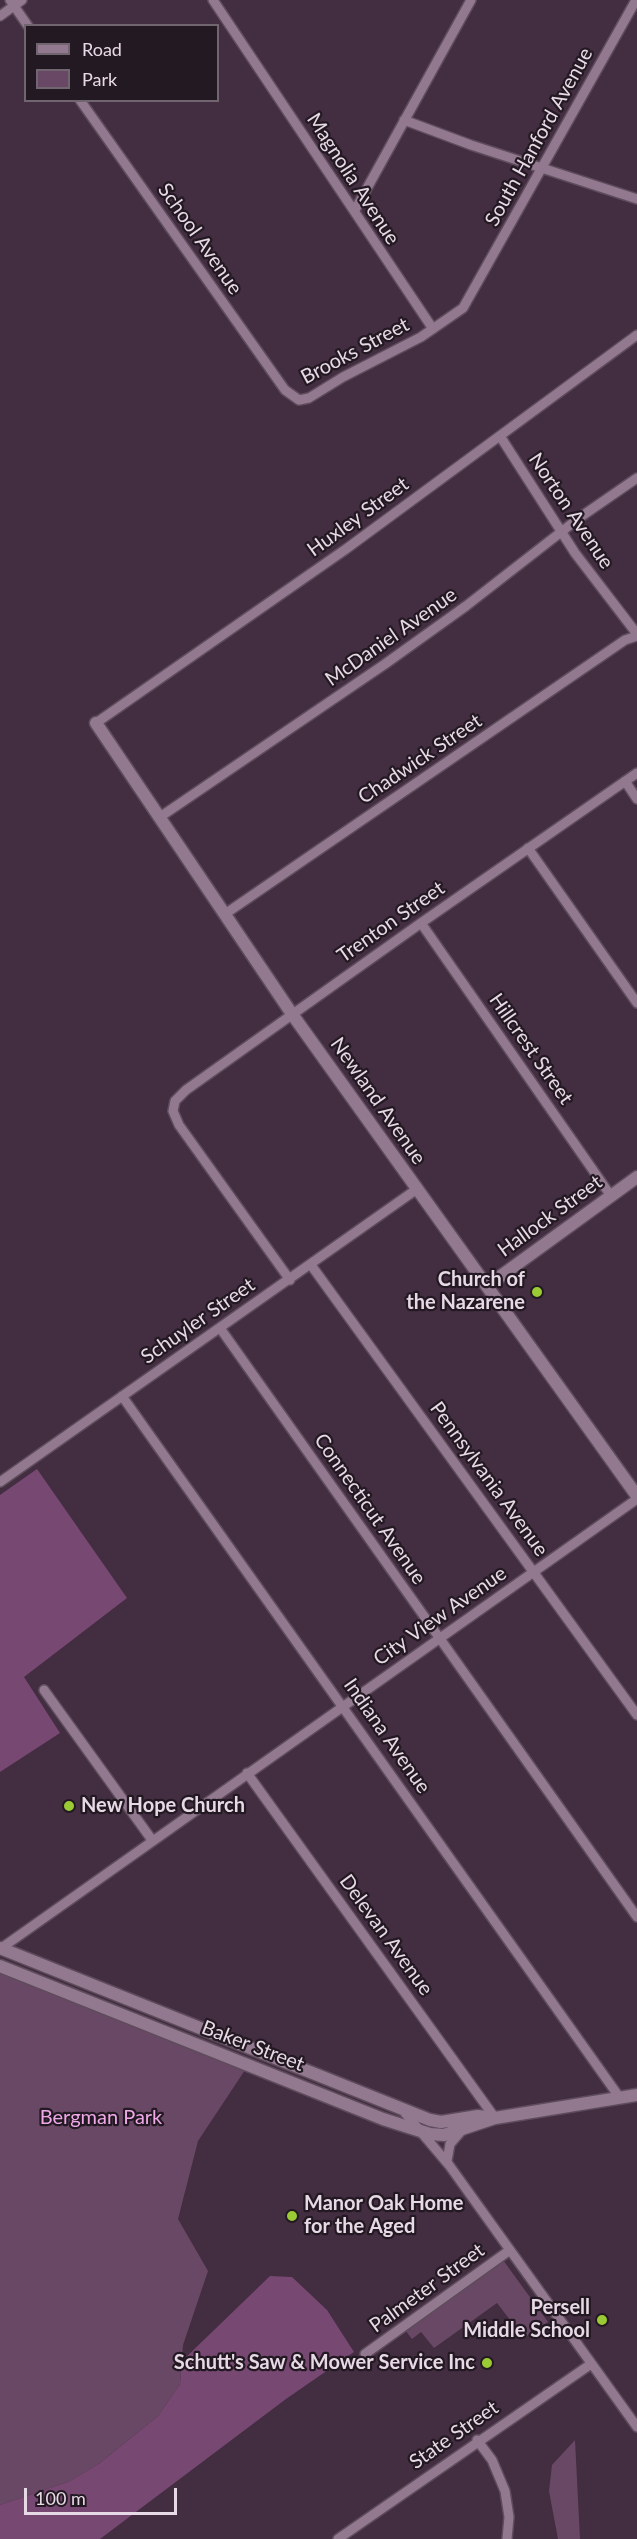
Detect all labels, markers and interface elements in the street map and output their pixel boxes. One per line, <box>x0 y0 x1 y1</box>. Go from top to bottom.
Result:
legend <box>24 24 219 102</box>
text: Road <box>82 38 122 60</box>
street label: South Hanford Avenue <box>480 44 598 230</box>
text: Park <box>82 68 117 90</box>
street label: Magnolia Avenue <box>302 109 404 249</box>
street label: School Avenue <box>153 179 247 299</box>
street label: Brooks Street <box>297 313 413 389</box>
street label: Norton Avenue <box>523 449 619 573</box>
street label: Huxley Street <box>303 472 413 562</box>
street label: McDaniel Avenue <box>321 583 461 691</box>
street label: Chadwick Street <box>354 709 486 809</box>
street label: Trenton Street <box>333 876 449 968</box>
street label: Hillcrest Street <box>484 989 578 1109</box>
street label: Newland Avenue <box>325 1033 431 1169</box>
street label: Hallock Street <box>493 1170 607 1262</box>
place label: Church of the Nazarene <box>406 1268 525 1315</box>
street label: Schuyler Street <box>137 1273 259 1369</box>
marker: Church of the Nazarene <box>530 1285 544 1299</box>
street label: Pennsylvania Avenue <box>425 1397 553 1561</box>
street label: Connecticut Avenue <box>309 1429 431 1589</box>
street label: City View Avenue <box>369 1561 511 1671</box>
street label: Indiana Avenue <box>338 1674 436 1798</box>
place label: New Hope Church <box>81 1794 245 1818</box>
marker: New Hope Church <box>62 1799 76 1813</box>
street label: Delevan Avenue <box>334 1870 438 2000</box>
street label: Baker Street <box>198 2015 308 2077</box>
park label: Bergman Park <box>40 2106 162 2130</box>
place label: Manor Oak Home for the Aged <box>304 2192 464 2239</box>
marker: Manor Oak Home for the Aged <box>285 2209 299 2223</box>
street label: Palmeter Street <box>365 2238 489 2338</box>
place label: Persell Middle School <box>463 2296 590 2343</box>
marker: Persell Middle School <box>595 2313 609 2327</box>
place label: Schutt's Saw & Mower Service Inc <box>174 2351 475 2375</box>
marker: Schutt's Saw & Mower Service Inc <box>480 2356 494 2370</box>
street label: State Street <box>405 2396 503 2474</box>
scale bar <box>27 2476 180 2514</box>
text: 100 m <box>35 2487 86 2509</box>

